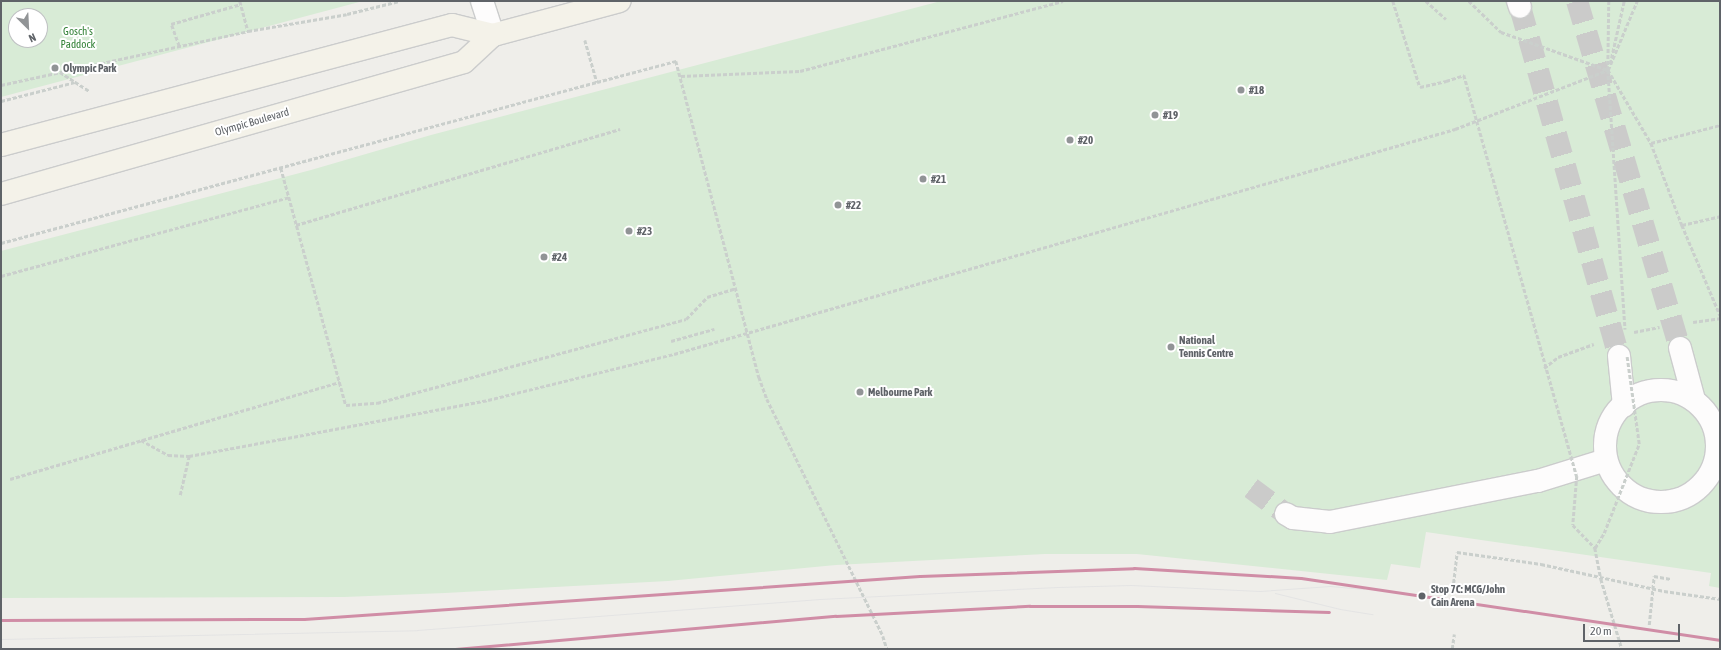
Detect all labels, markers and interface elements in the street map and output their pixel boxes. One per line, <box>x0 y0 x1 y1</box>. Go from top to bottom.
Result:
north arrow <box>8 8 48 48</box>
park label: Gosch's Paddock <box>61 25 95 51</box>
text: N <box>27 31 38 45</box>
place label: Olympic Park <box>63 61 116 75</box>
marker: Olympic Park <box>50 63 60 73</box>
place label: #18 <box>1249 83 1264 97</box>
marker: #18 <box>1236 85 1246 95</box>
street label: Olympic Boulevard <box>213 105 291 139</box>
place label: #19 <box>1163 108 1178 122</box>
marker: #19 <box>1150 110 1160 120</box>
place label: #20 <box>1078 133 1093 147</box>
marker: #20 <box>1065 135 1075 145</box>
place label: #21 <box>931 172 946 186</box>
marker: #21 <box>918 174 928 184</box>
place label: #22 <box>846 198 861 212</box>
marker: #22 <box>833 200 843 210</box>
place label: #23 <box>637 224 652 238</box>
marker: #23 <box>624 226 634 236</box>
place label: #24 <box>552 250 567 264</box>
marker: #24 <box>539 252 549 262</box>
place label: National Tennis Centre <box>1179 334 1233 360</box>
marker: National Tennis Centre <box>1166 342 1176 352</box>
place label: Melbourne Park <box>868 385 932 399</box>
marker: Melbourne Park <box>855 387 865 397</box>
place label: Stop 7C: MCG/John Cain Arena <box>1431 583 1505 609</box>
marker: Stop 7C: MCG/John Cain Arena <box>1416 590 1428 602</box>
scale bar <box>1585 616 1682 642</box>
text: 20 m <box>1590 624 1612 638</box>

